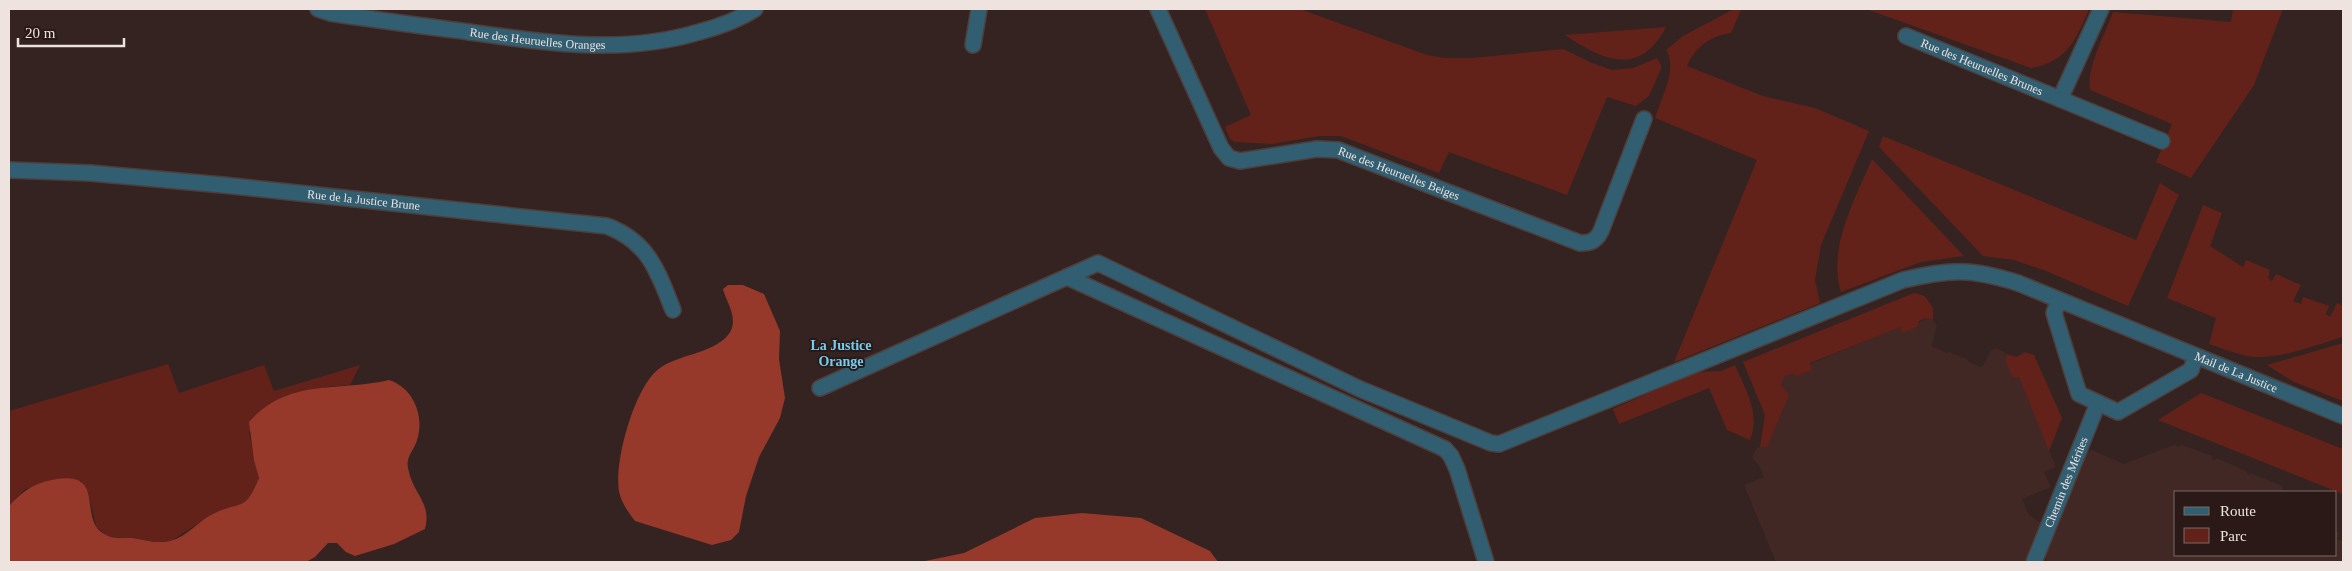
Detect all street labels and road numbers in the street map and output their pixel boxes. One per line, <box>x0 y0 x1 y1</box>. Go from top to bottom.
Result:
street label: Rue des Heuruelles Oranges <box>469 25 606 52</box>
street label: Rue des Heuruelles Brunes <box>1919 36 2045 98</box>
street label: Rue des Heuruelles Beiges <box>1336 144 1462 203</box>
street label: Rue de la Justice Brune <box>306 187 421 213</box>
street label: Mail de La Justice <box>2193 349 2280 395</box>
street label: Chemin des Mérites <box>2042 434 2091 530</box>

